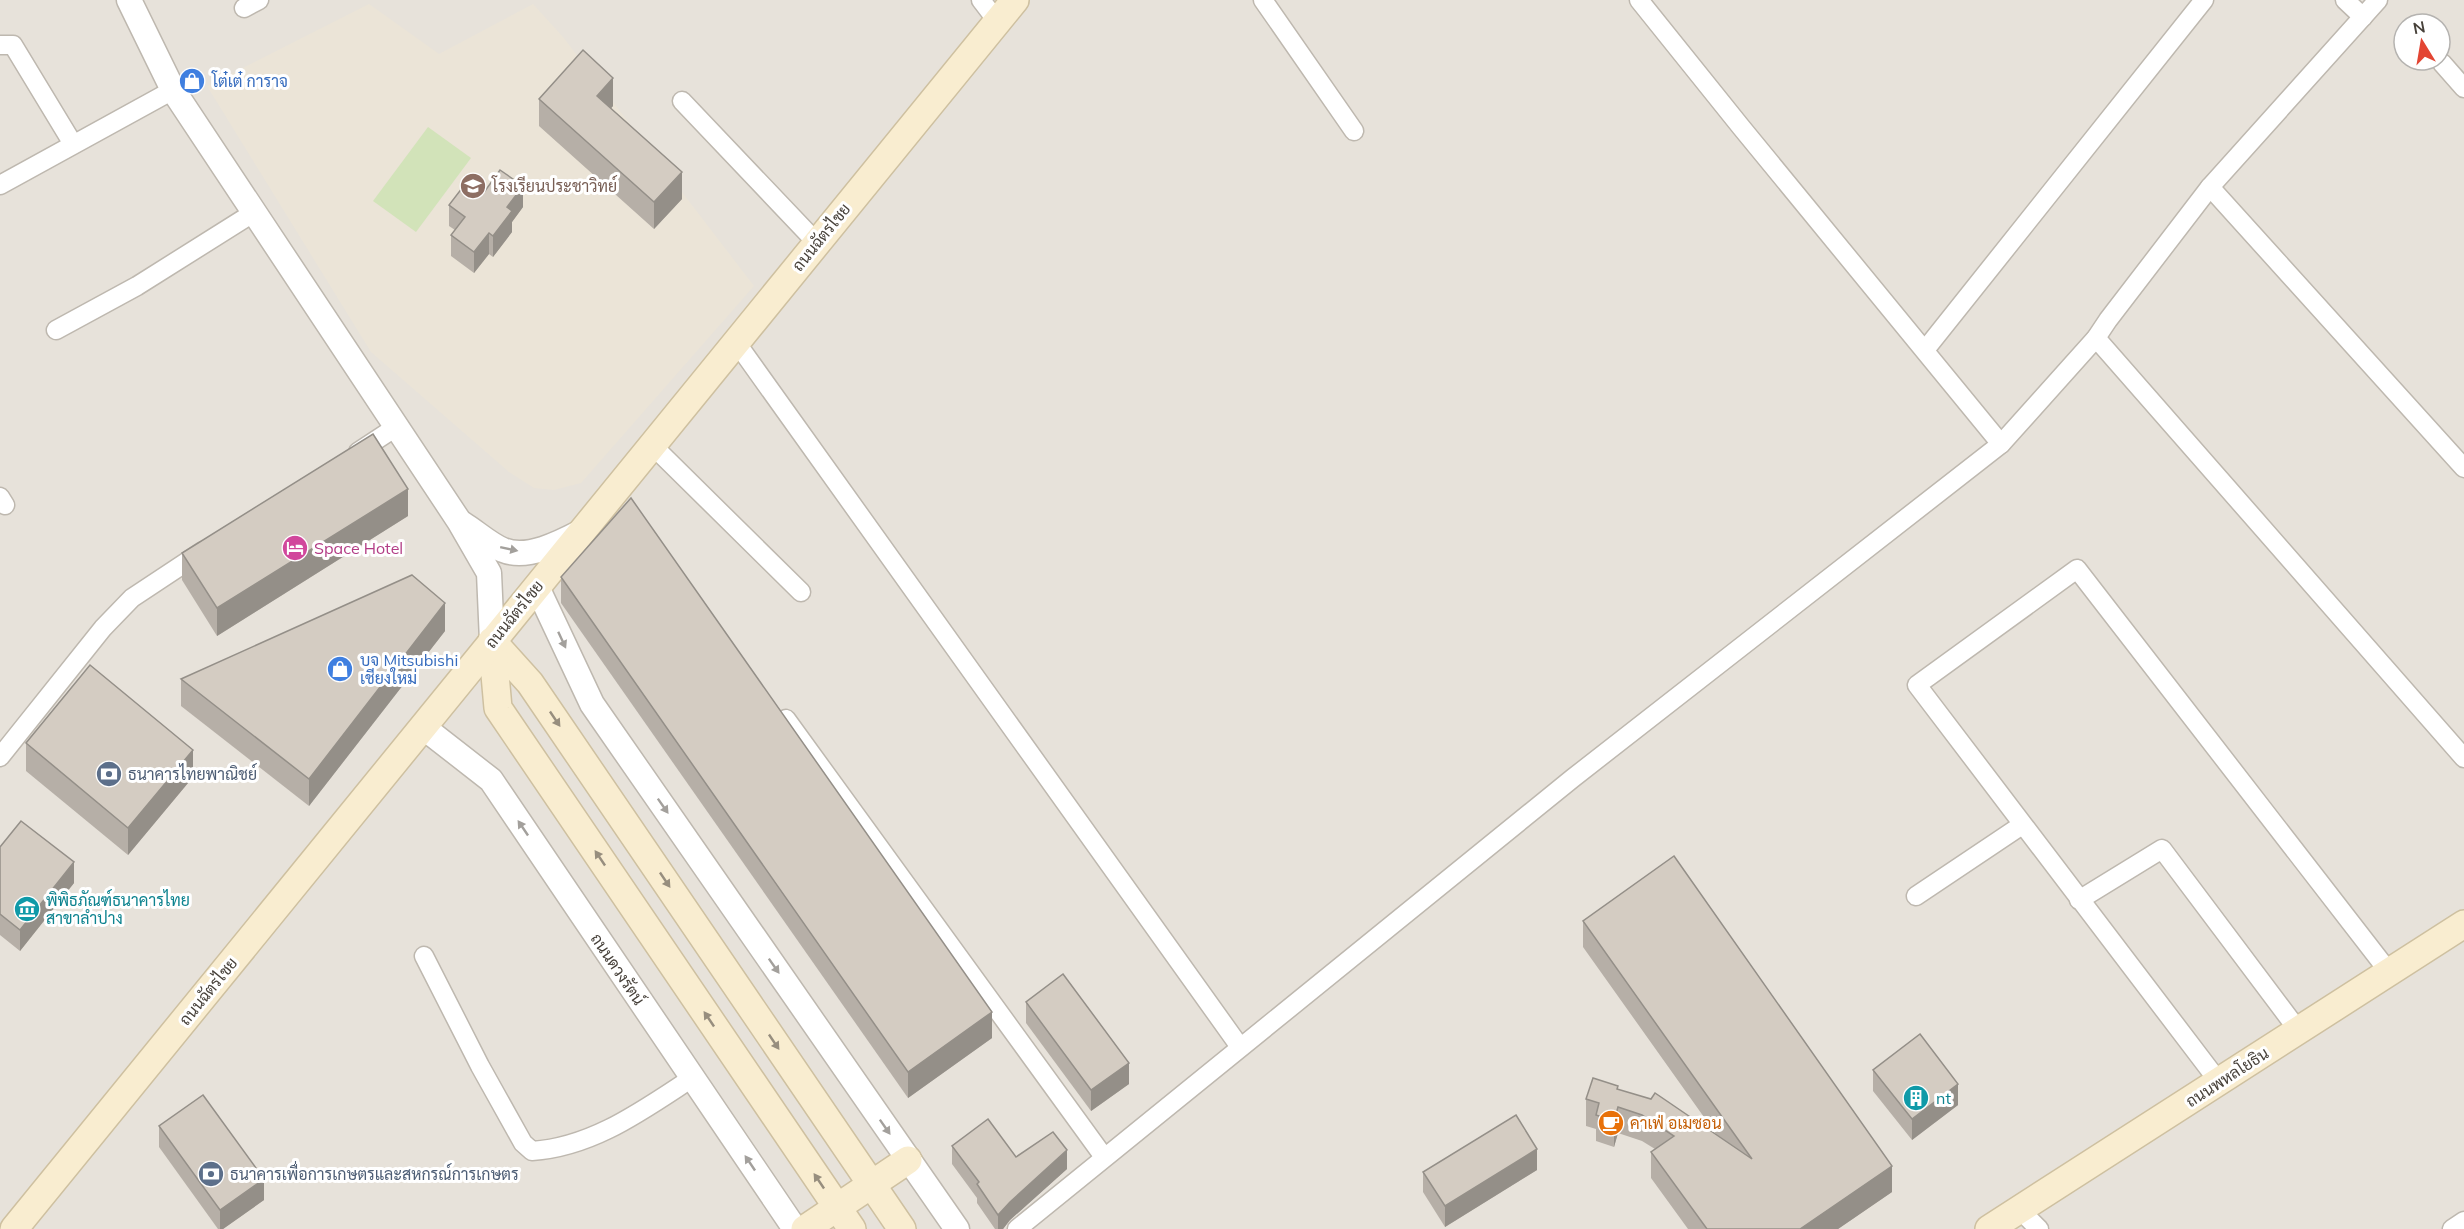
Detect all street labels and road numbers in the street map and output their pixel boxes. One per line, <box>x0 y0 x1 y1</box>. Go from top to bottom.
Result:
street label: ถนนฉัตรไชย <box>787 198 854 275</box>
street label: ถนนฉัตรไชย <box>480 575 547 652</box>
street label: ถนนดวงรัตน์ <box>587 928 651 1009</box>
street label: ถนนฉัตรไชย <box>174 952 241 1029</box>
street label: ถนนพหลโยธิน <box>2181 1042 2272 1111</box>

